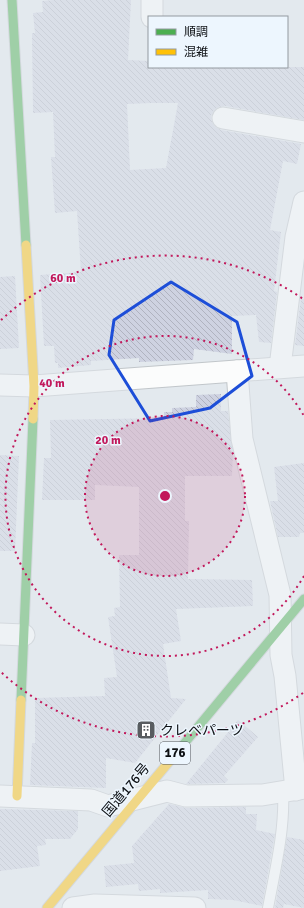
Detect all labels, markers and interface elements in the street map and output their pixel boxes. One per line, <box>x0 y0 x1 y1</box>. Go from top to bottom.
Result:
legend <box>148 16 288 68</box>
text: 順調 <box>184 25 208 40</box>
text: 混雑 <box>184 45 208 60</box>
text: 60 m <box>50 271 76 286</box>
text: 40 m <box>39 376 65 391</box>
text: 20 m <box>95 433 121 448</box>
centre of rings <box>158 489 172 503</box>
building icon: クレベパーツ <box>135 719 157 741</box>
place label: クレベパーツ <box>160 722 244 739</box>
road number: 176 <box>160 742 190 764</box>
street label: 国道176号 <box>99 760 153 820</box>

